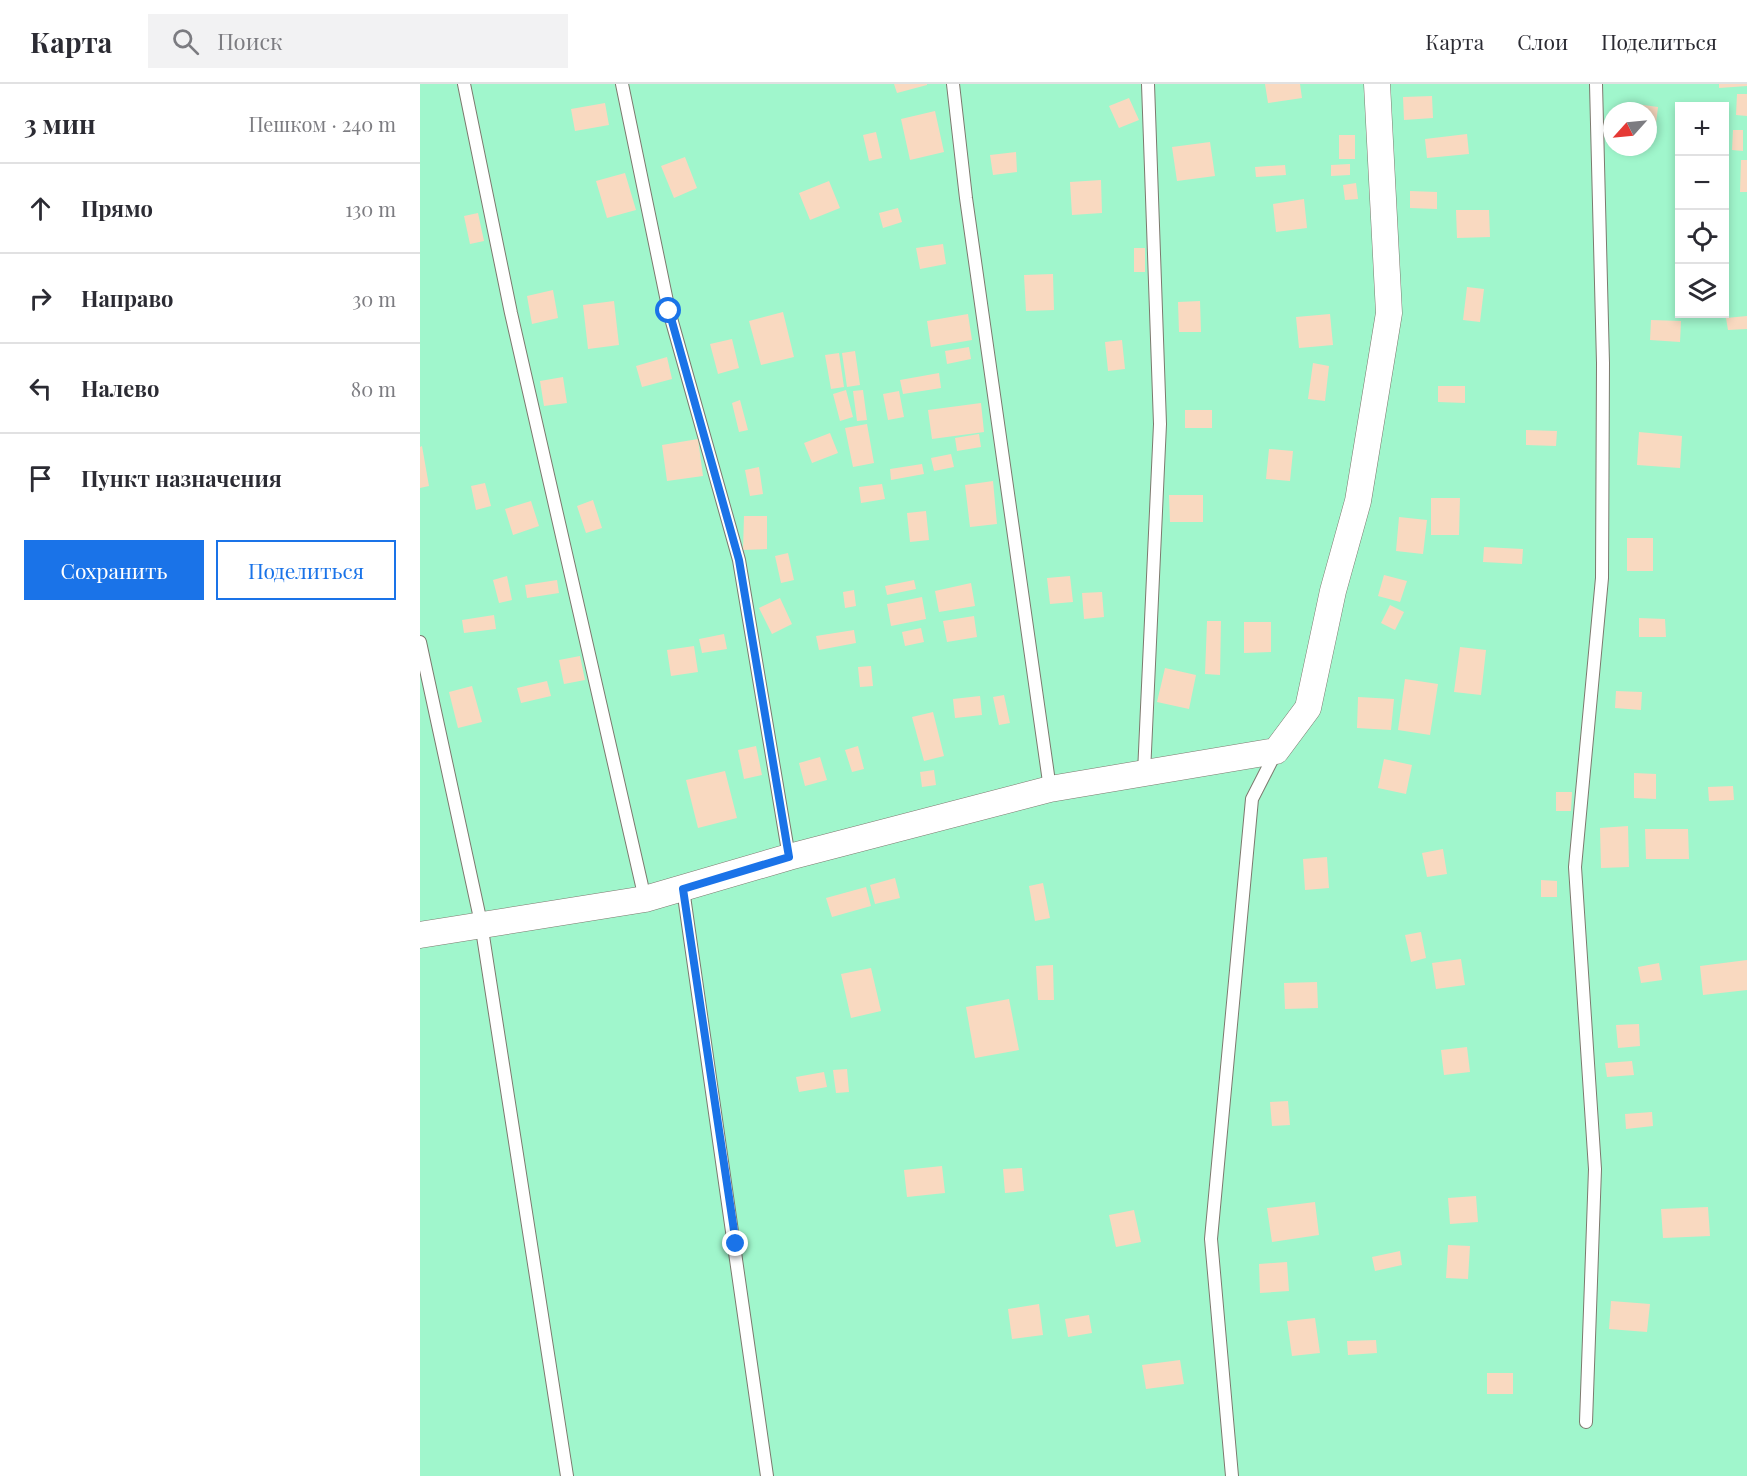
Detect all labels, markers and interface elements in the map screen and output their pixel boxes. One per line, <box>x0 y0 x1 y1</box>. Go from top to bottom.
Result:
search box <box>148 14 568 68</box>
text: Карта <box>30 23 112 60</box>
icon: search <box>169 25 202 58</box>
text: Поиск <box>217 26 283 56</box>
text: Карта <box>1425 27 1484 55</box>
text: Слои <box>1517 27 1568 55</box>
text: Поделиться <box>1601 27 1717 55</box>
north arrow <box>1603 102 1657 156</box>
map controls <box>1675 102 1729 318</box>
button: + <box>1675 102 1729 156</box>
text: 3 мин <box>24 106 96 141</box>
text: Пешком · 240 m <box>248 110 396 137</box>
button: − <box>1675 156 1729 210</box>
icon: ahead <box>24 192 57 225</box>
text: Прямо <box>81 193 153 223</box>
text: 130 m <box>345 195 396 222</box>
button: locate <box>1675 210 1729 264</box>
button: layers <box>1675 264 1729 318</box>
icon: right <box>24 282 57 315</box>
text: Направо <box>81 283 174 313</box>
text: 30 m <box>352 285 396 312</box>
route start <box>655 297 681 323</box>
icon: left <box>24 372 57 405</box>
text: Налево <box>81 373 159 403</box>
text: 80 m <box>351 375 396 402</box>
icon: arrive <box>24 462 57 495</box>
text: Пункт назначения <box>81 463 282 493</box>
button: Сохранить <box>24 540 204 600</box>
button: Поделиться <box>216 540 396 600</box>
route end <box>722 1230 748 1256</box>

